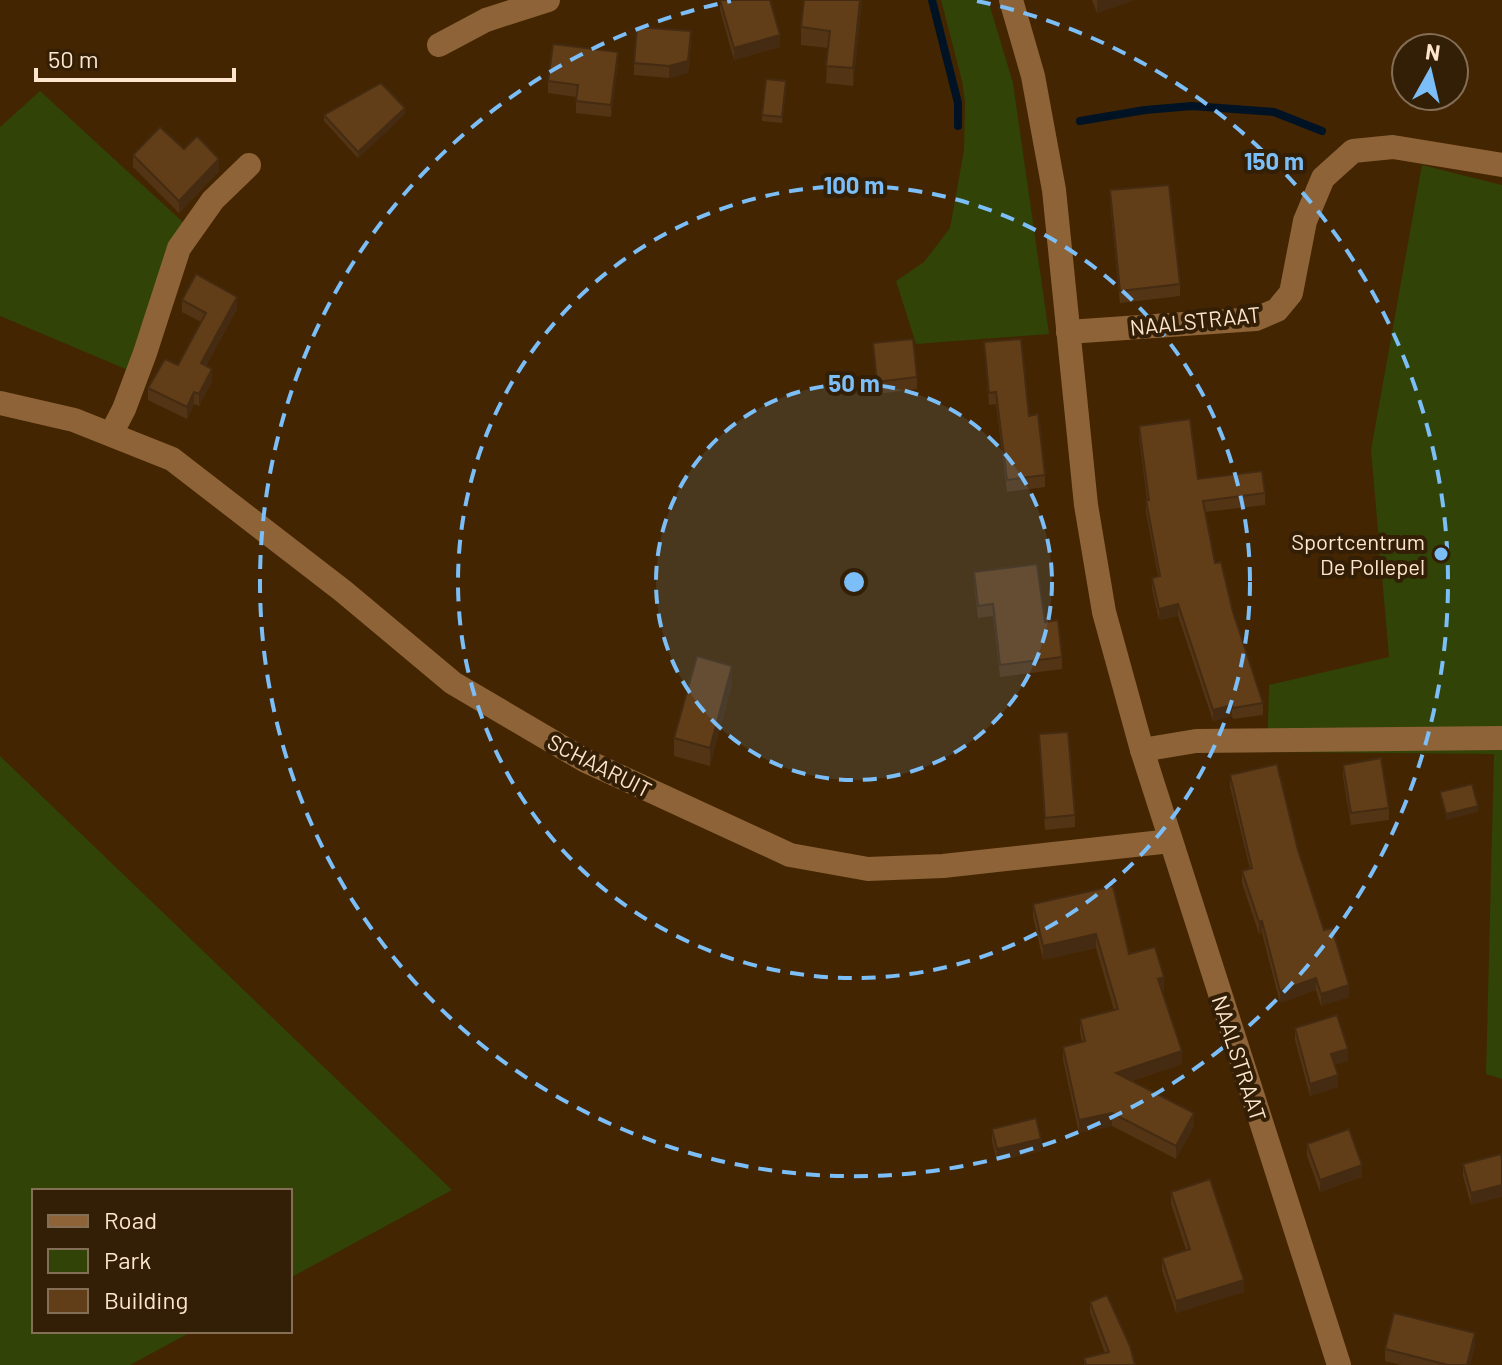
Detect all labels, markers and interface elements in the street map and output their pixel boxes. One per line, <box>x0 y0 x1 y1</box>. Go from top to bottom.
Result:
scale bar <box>36 32 234 82</box>
north arrow <box>1390 32 1470 112</box>
text: N <box>1424 37 1442 65</box>
text: 50 m <box>48 44 99 73</box>
text: 150 m <box>1244 146 1304 175</box>
text: 100 m <box>824 170 884 199</box>
street label: NAALSTRAAT <box>1128 300 1262 340</box>
text: 50 m <box>828 368 880 397</box>
place label: Sportcentrum De Pollepel <box>1291 528 1425 579</box>
marker: Sportcentrum De Pollepel <box>1432 545 1450 563</box>
centre of rings <box>840 568 868 596</box>
street label: SCHAARUIT <box>544 728 656 802</box>
street label: NAALSTRAAT <box>1207 992 1273 1124</box>
legend <box>32 1189 292 1333</box>
text: Road <box>104 1205 157 1234</box>
text: Park <box>104 1245 151 1274</box>
text: Building <box>104 1285 188 1314</box>

